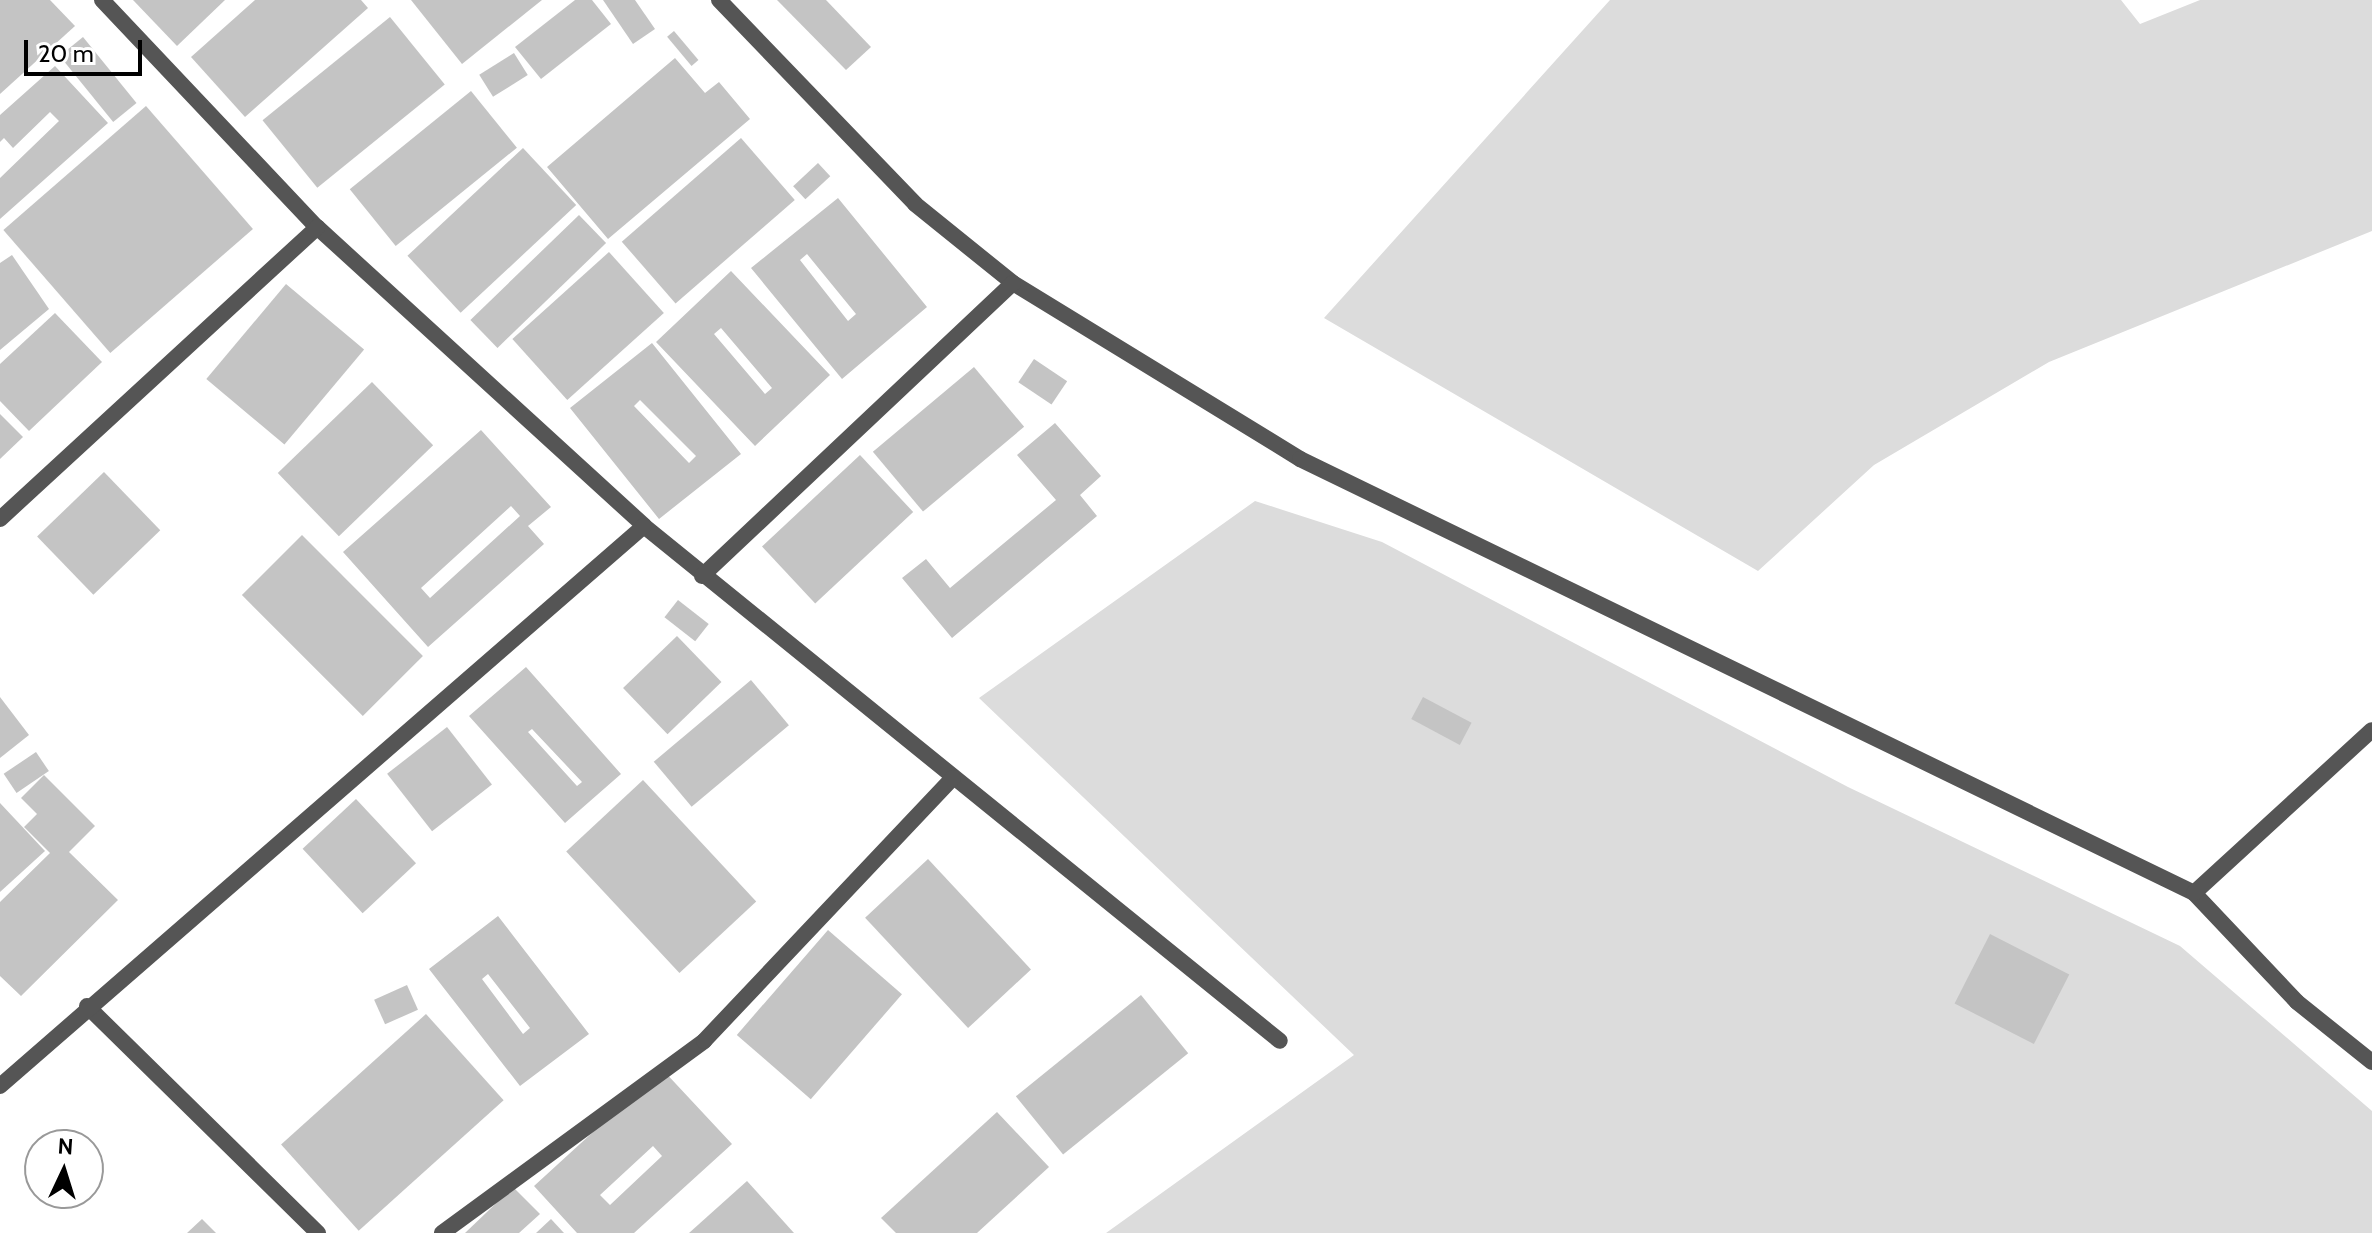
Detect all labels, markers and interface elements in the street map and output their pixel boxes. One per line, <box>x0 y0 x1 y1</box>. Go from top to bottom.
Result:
scale bar <box>28 24 146 74</box>
text: 20 m <box>38 39 94 68</box>
north arrow <box>24 1129 104 1209</box>
text: N <box>57 1133 74 1161</box>

